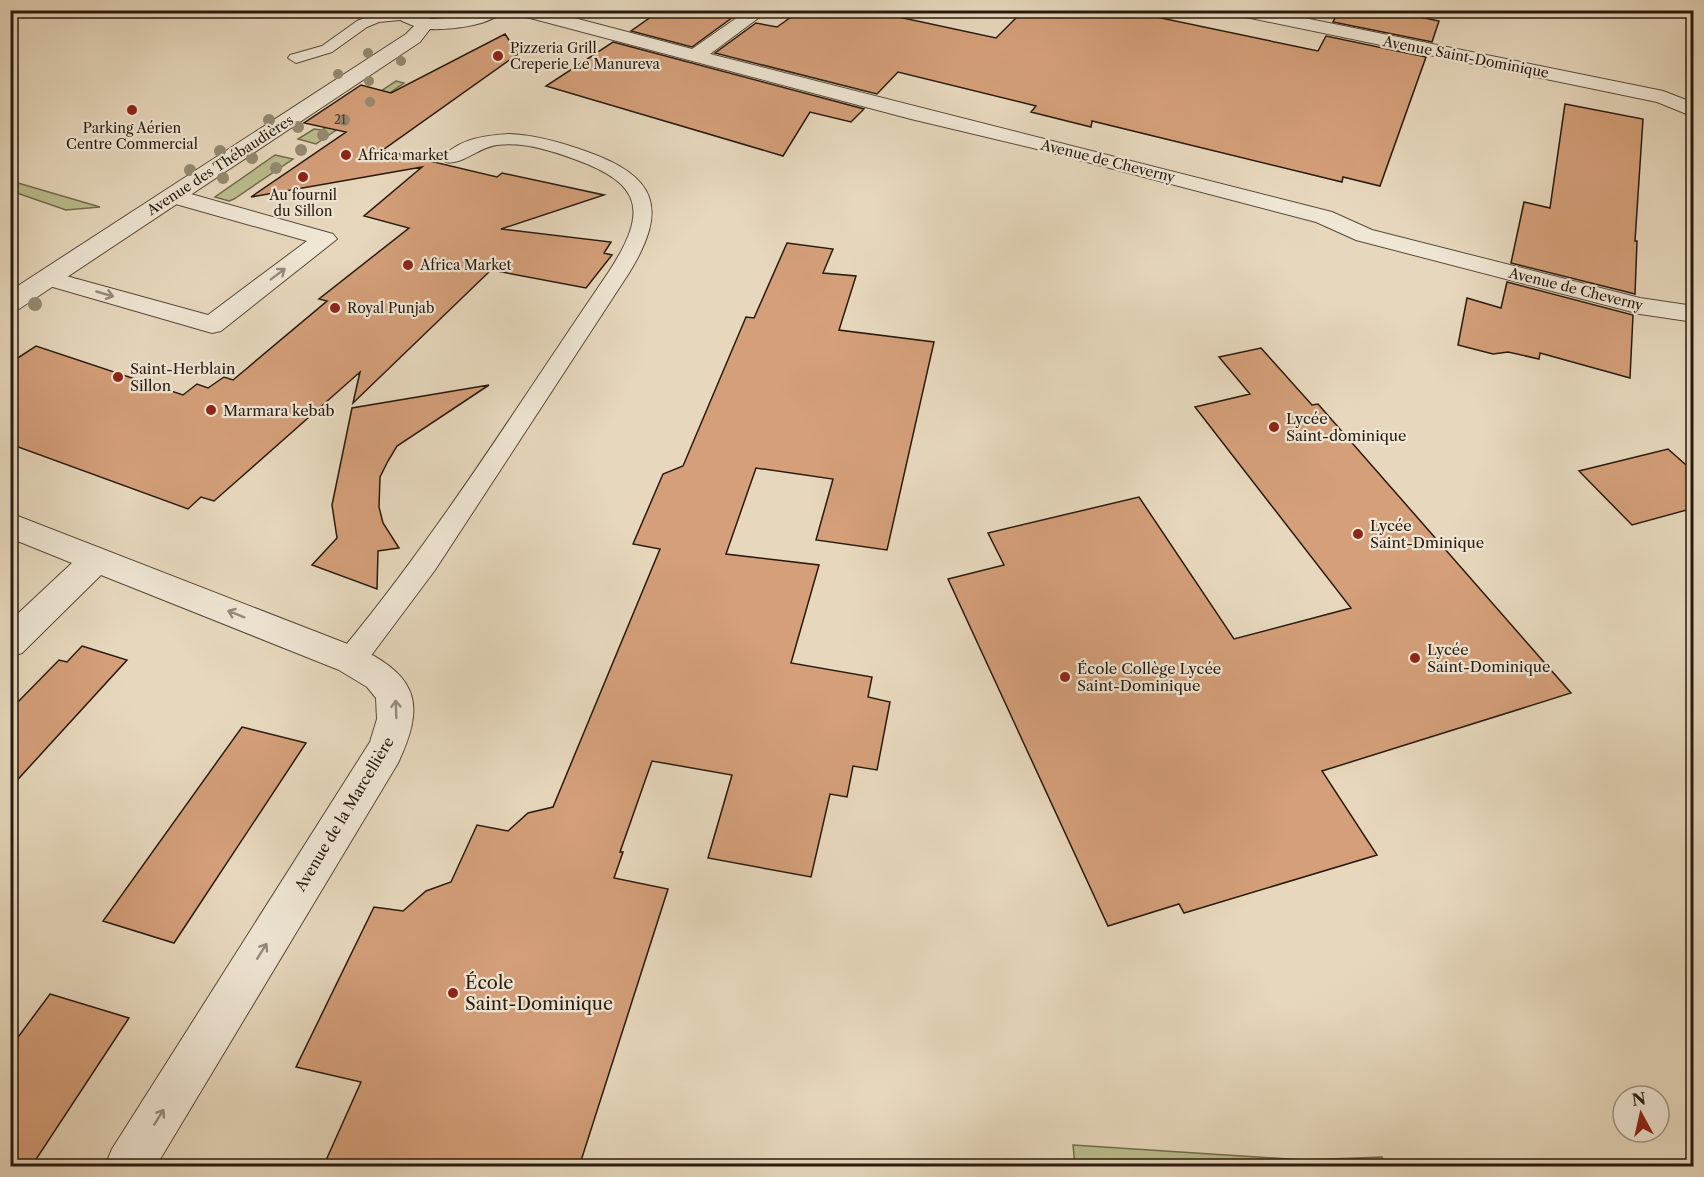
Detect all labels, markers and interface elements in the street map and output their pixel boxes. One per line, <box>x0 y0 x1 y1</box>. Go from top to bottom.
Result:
street label: Avenue Saint-Dominique <box>1381 32 1551 82</box>
place label: Pizzeria Grill Creperie Le Manureva <box>510 39 661 73</box>
marker: Pizzeria Grill Creperie Le Manureva <box>491 49 505 63</box>
marker: Parking Aérien Centre Commercial <box>125 103 139 117</box>
street label: Avenue des Thébaudières <box>142 111 297 220</box>
house number: 21 <box>334 112 346 127</box>
place label: Parking Aérien Centre Commercial <box>66 119 198 153</box>
street label: Avenue de Cheverny <box>1038 135 1177 186</box>
place label: Africa market <box>357 146 449 164</box>
marker: Africa market <box>339 148 353 162</box>
marker: Au fournil du Sillon <box>296 170 310 184</box>
place label: Au fournil du Sillon <box>268 186 337 220</box>
place label: Africa Market <box>419 256 512 274</box>
marker: Africa Market <box>401 258 415 272</box>
street label: Avenue de Cheverny <box>1506 263 1645 314</box>
one-way arrow <box>270 268 286 281</box>
one-way arrow <box>95 289 114 300</box>
place label: Royal Punjab <box>347 299 434 317</box>
marker: Royal Punjab <box>328 301 342 315</box>
place label: Saint-Herblain Sillon <box>130 359 236 395</box>
marker: Saint-Herblain Sillon <box>111 370 125 384</box>
place label: Marmara kebab <box>223 401 335 420</box>
marker: Marmara kebab <box>204 403 218 417</box>
place label: Lycée Saint-dominique <box>1286 409 1406 445</box>
marker: Lycée Saint-dominique <box>1267 420 1281 434</box>
place label: Lycée Saint-Dminique <box>1370 516 1484 552</box>
marker: Lycée Saint-Dminique <box>1351 527 1365 541</box>
one-way arrow <box>227 608 246 619</box>
place label: Lycée Saint-Dominique <box>1427 640 1550 676</box>
marker: Lycée Saint-Dominique <box>1408 651 1422 665</box>
place label: École Collège Lycée Saint-Dominique <box>1077 659 1221 695</box>
marker: École Collège Lycée Saint-Dominique <box>1058 670 1072 684</box>
one-way arrow <box>390 699 402 719</box>
street label: Avenue de la Marcellière <box>290 733 398 896</box>
one-way arrow <box>256 943 268 960</box>
place label: École Saint-Dominique <box>465 971 613 1015</box>
marker: École Saint-Dominique <box>446 986 460 1000</box>
north arrow <box>1611 1084 1671 1144</box>
text: N <box>1631 1088 1647 1110</box>
one-way arrow <box>154 1109 166 1126</box>

